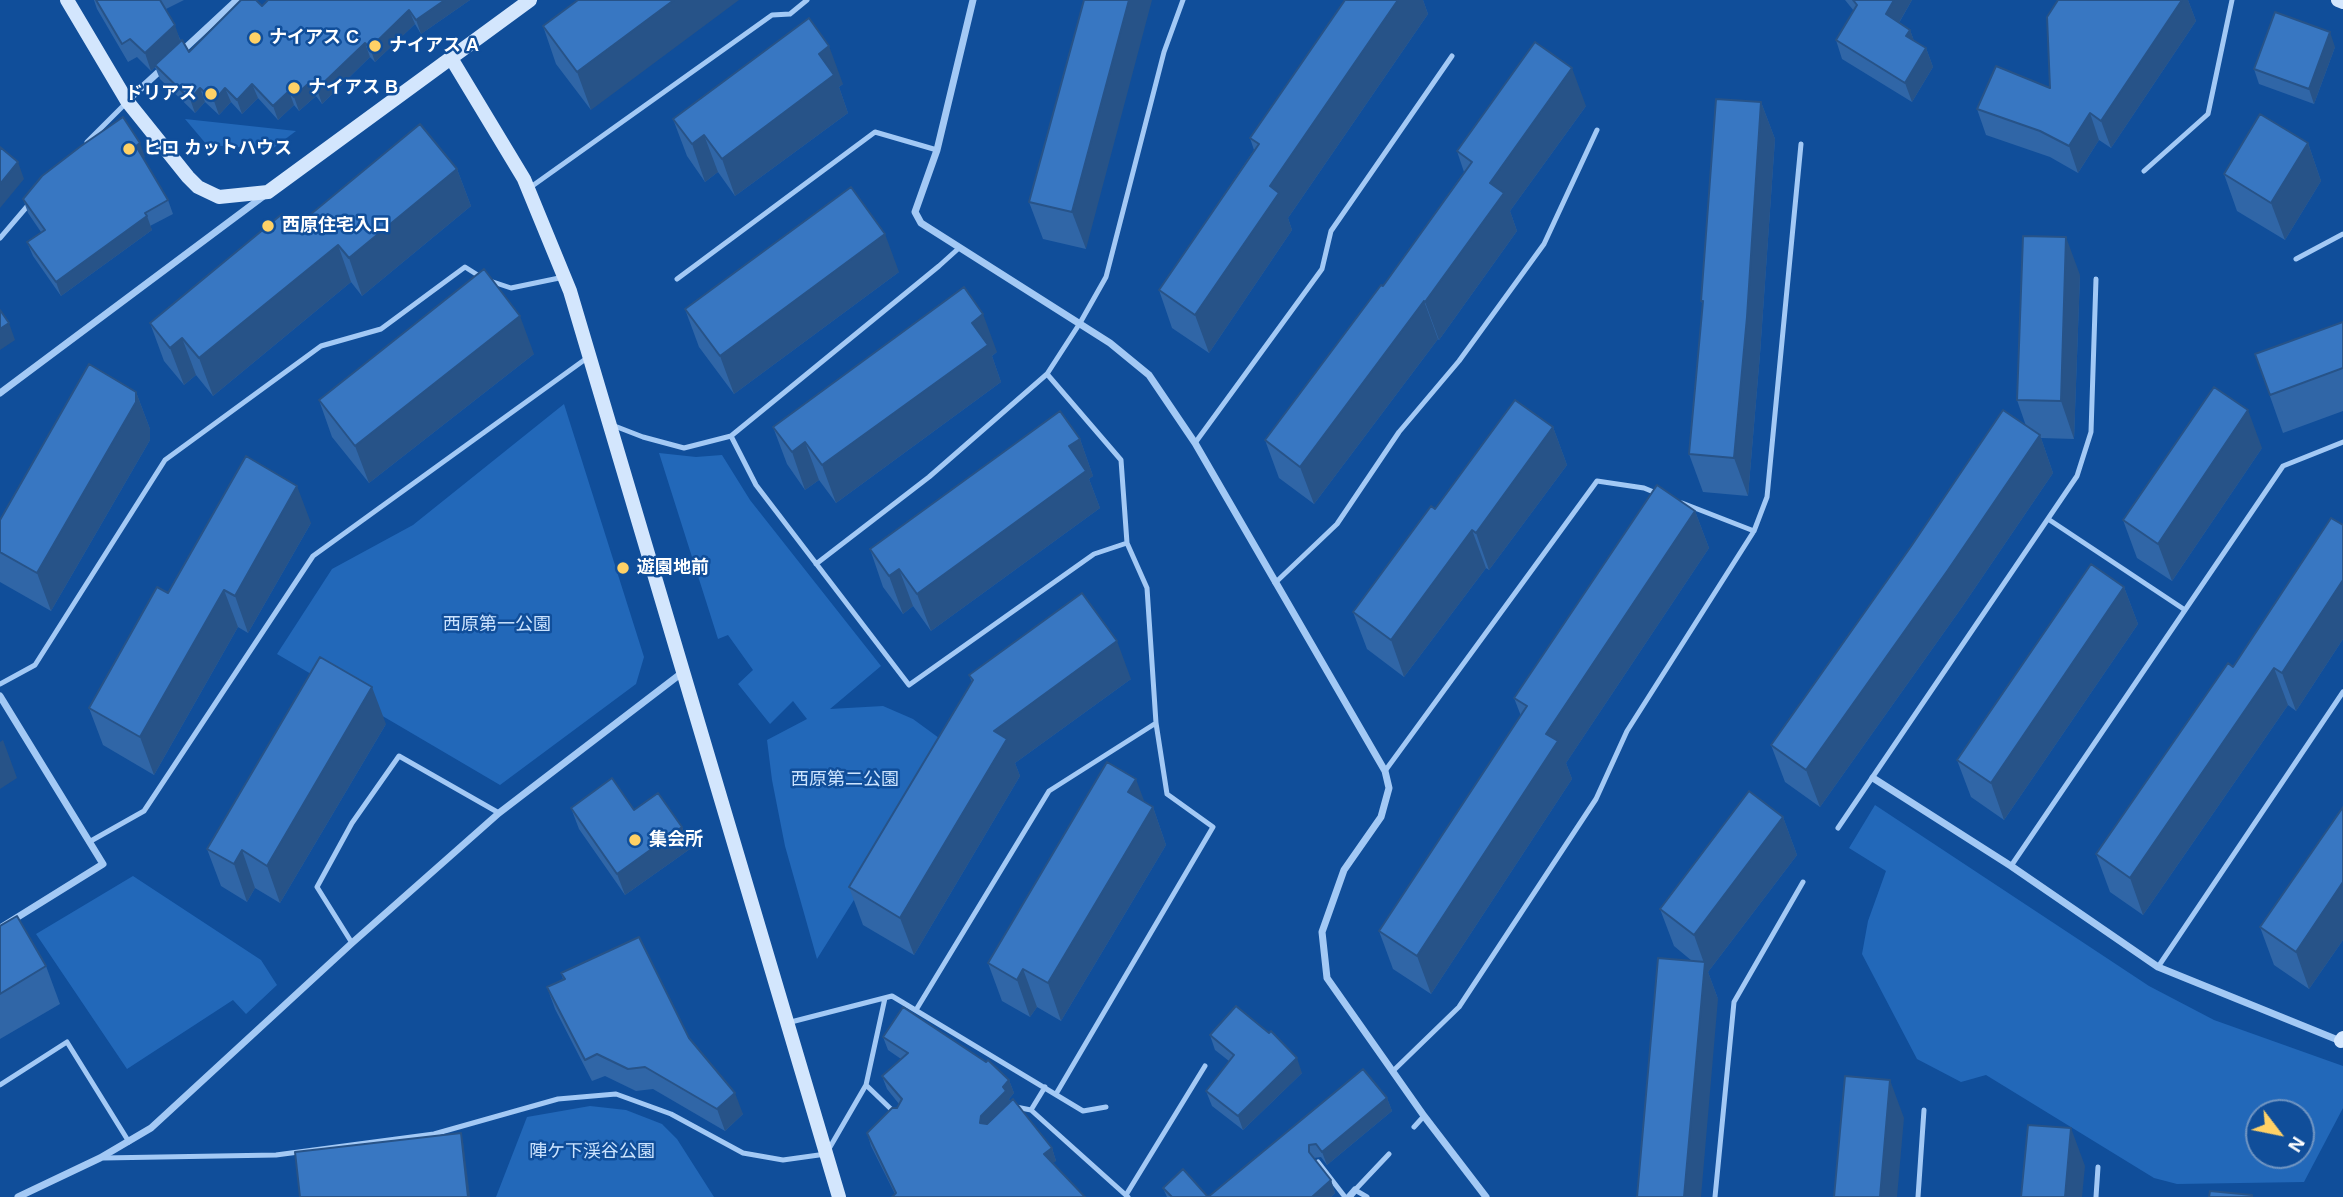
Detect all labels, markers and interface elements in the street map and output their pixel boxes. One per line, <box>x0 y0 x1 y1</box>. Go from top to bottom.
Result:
place label: ナイアス C <box>269 27 359 49</box>
marker: ナイアス C <box>247 30 263 46</box>
place label: ナイアス A <box>389 35 479 57</box>
marker: ナイアス A <box>367 38 383 54</box>
place label: ナイアス B <box>308 77 398 99</box>
marker: ナイアス B <box>286 80 302 96</box>
place label: ドリアス <box>125 83 197 105</box>
marker: ドリアス <box>203 86 219 102</box>
place label: ヒロ カットハウス <box>143 138 292 160</box>
marker: ヒロ カットハウス <box>121 141 137 157</box>
place label: 西原住宅入口 <box>282 215 390 237</box>
marker: 西原住宅入口 <box>260 218 276 234</box>
place label: 遊園地前 <box>637 557 709 579</box>
marker: 遊園地前 <box>615 560 631 576</box>
park label: 西原第一公園 <box>443 614 551 636</box>
park label: 西原第二公園 <box>791 769 899 791</box>
place label: 集会所 <box>649 829 703 851</box>
marker: 集会所 <box>627 832 643 848</box>
north arrow <box>2245 1099 2315 1169</box>
text: N <box>2284 1133 2309 1156</box>
park label: 陣ケ下渓谷公園 <box>529 1141 655 1163</box>

